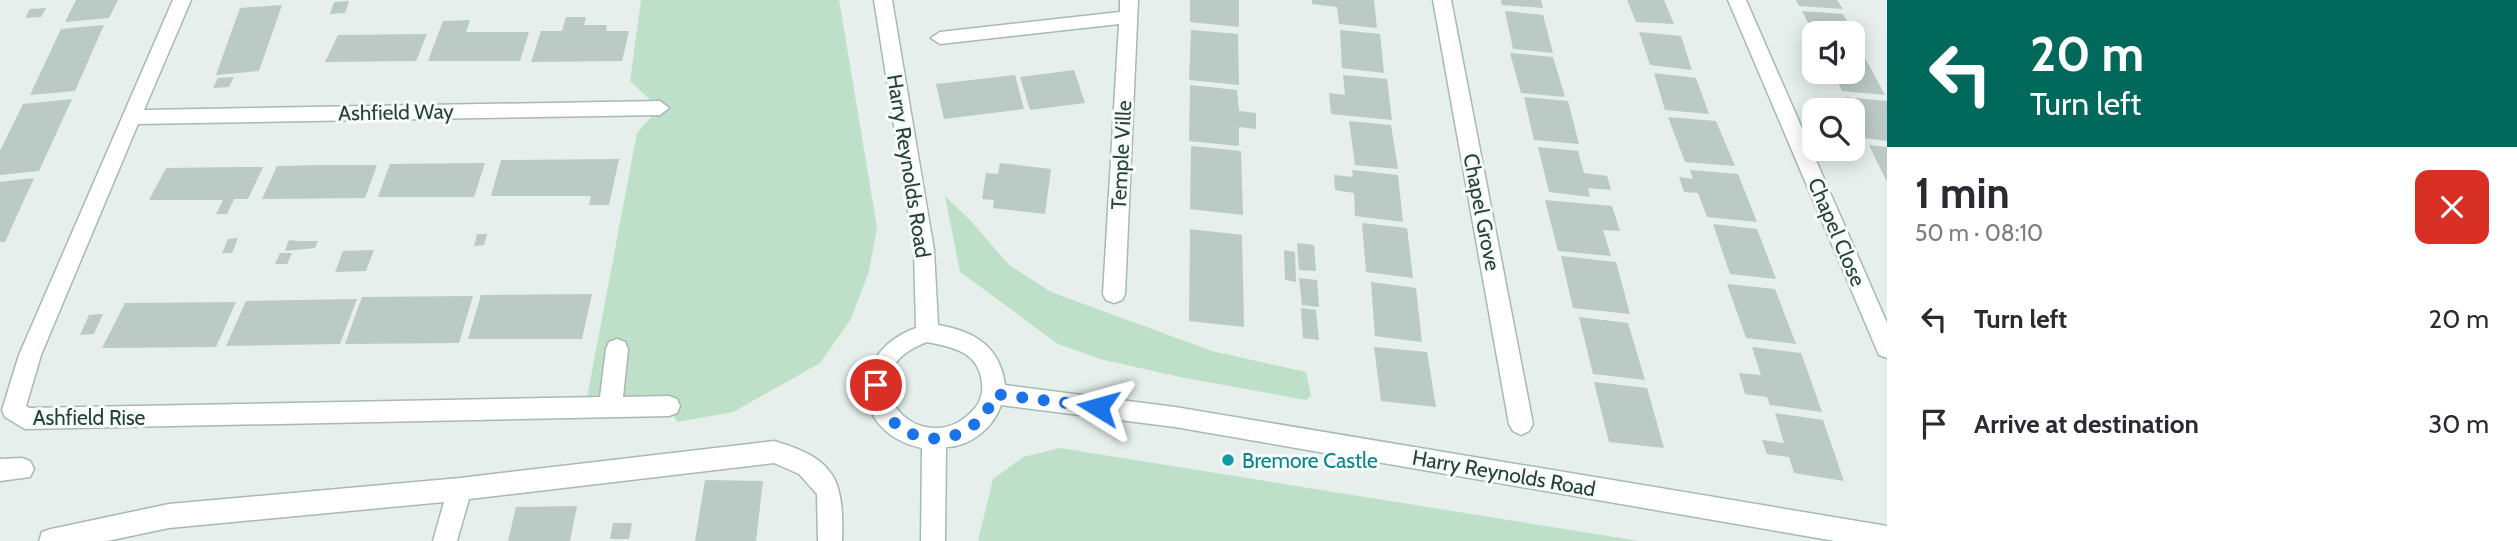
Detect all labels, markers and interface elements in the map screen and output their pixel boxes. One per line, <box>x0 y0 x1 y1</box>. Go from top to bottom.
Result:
map controls <box>1802 21 1865 161</box>
button: sound <box>1802 21 1865 84</box>
text: 20 m <box>2030 24 2144 83</box>
icon: left <box>1915 28 2006 119</box>
street label: Harry Reynolds Road <box>882 72 936 260</box>
text: Turn left <box>2030 84 2141 123</box>
street label: Ashfield Way <box>338 98 454 126</box>
button: search <box>1802 98 1865 161</box>
street label: Temple Ville <box>1106 99 1136 210</box>
street label: Chapel Grove <box>1458 151 1506 273</box>
text: 1 min <box>1915 167 2010 219</box>
button: close <box>2415 170 2489 244</box>
street label: Chapel Close <box>1803 174 1871 290</box>
text: 50 m · 08:10 <box>1915 219 2043 247</box>
icon: left <box>1915 300 1953 338</box>
text: Turn left <box>1974 303 2067 335</box>
text: 20 m <box>2429 303 2489 335</box>
pin <box>846 355 906 415</box>
icon: arrive <box>857 366 895 404</box>
position arrow <box>1061 370 1135 444</box>
street label: Ashfield Rise <box>33 405 146 430</box>
icon: arrive <box>1915 405 1953 443</box>
text: Arrive at destination <box>1974 408 2199 440</box>
text: 30 m <box>2428 408 2489 440</box>
street label: Harry Reynolds Road <box>1410 445 1598 501</box>
place label: Bremore Castle <box>1242 448 1378 473</box>
marker: Bremore Castle <box>1220 452 1236 468</box>

